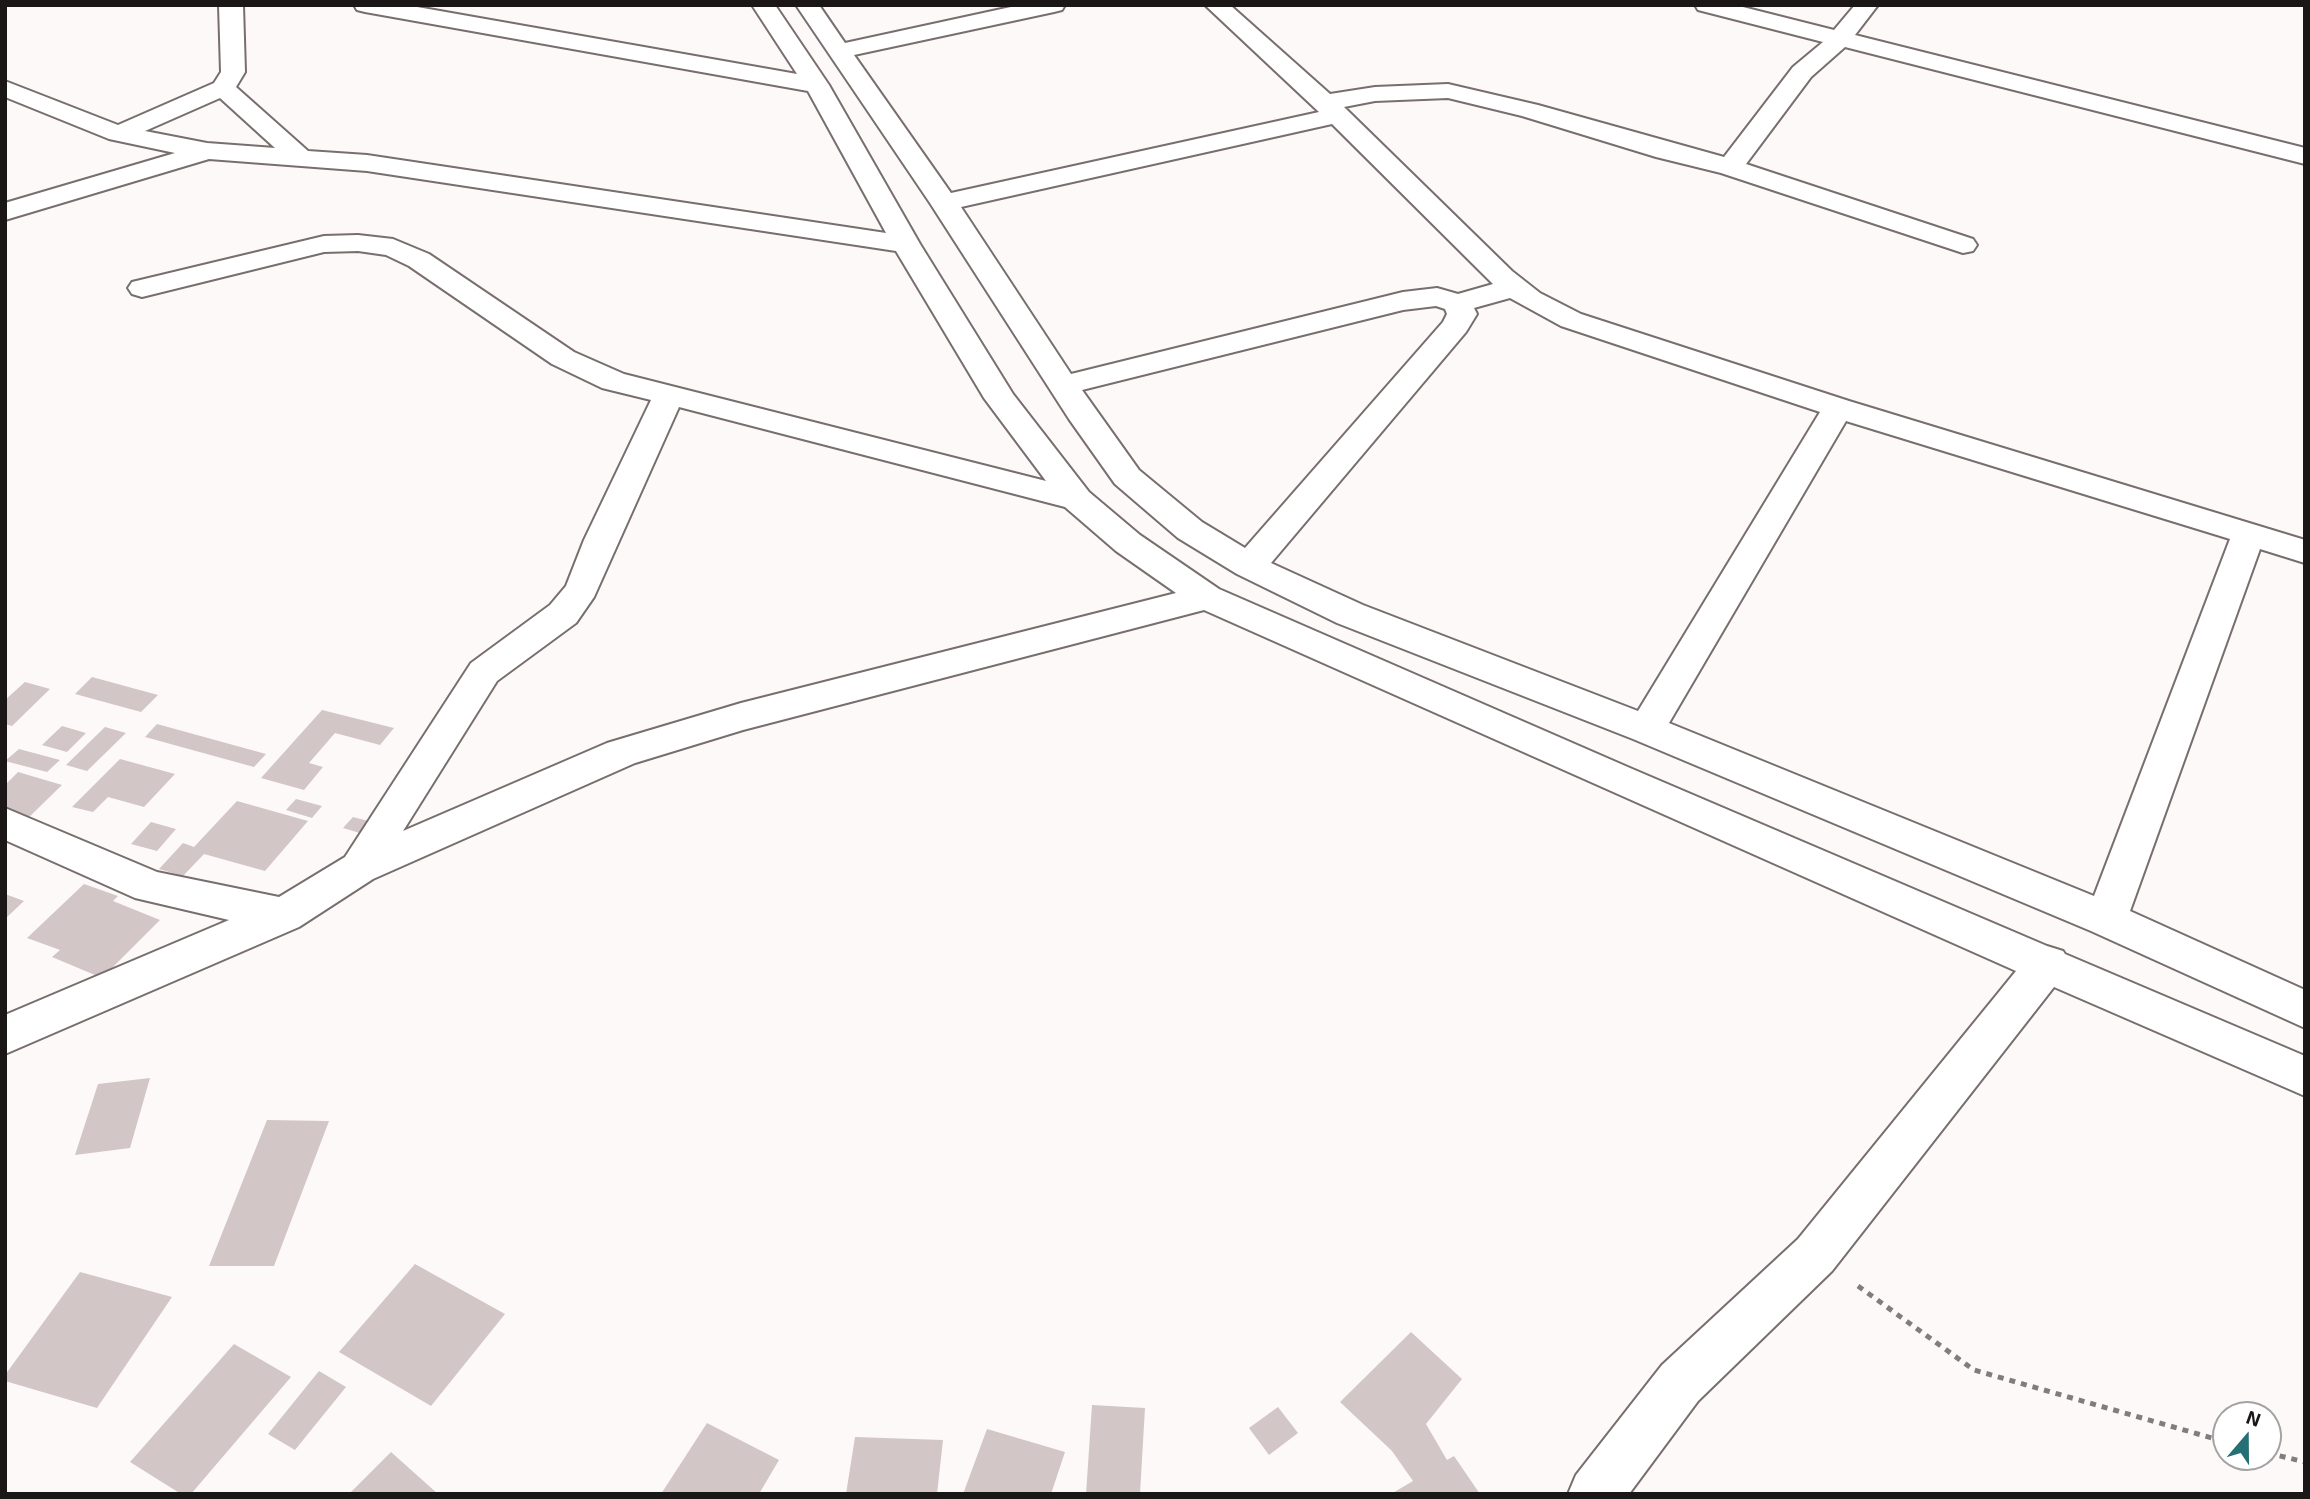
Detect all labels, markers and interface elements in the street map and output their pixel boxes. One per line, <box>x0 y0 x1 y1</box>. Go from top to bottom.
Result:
north arrow <box>2212 1401 2282 1471</box>
text: N <box>2243 1405 2264 1431</box>

